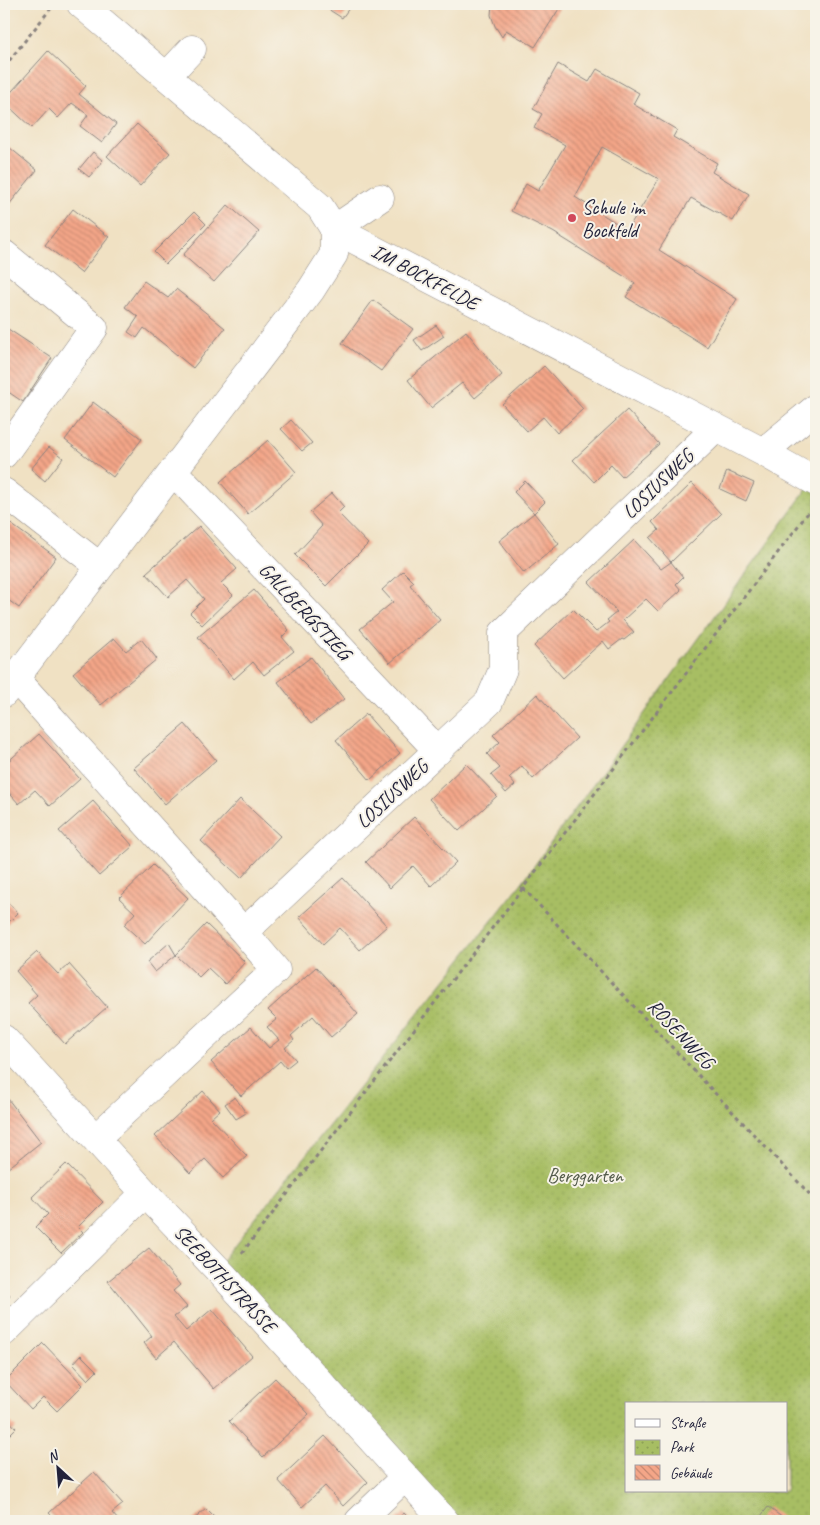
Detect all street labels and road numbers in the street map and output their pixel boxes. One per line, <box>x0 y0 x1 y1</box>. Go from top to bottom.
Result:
street label: IM BOCKFELDE <box>367 238 485 317</box>
street label: LOSIUSWEG <box>617 442 700 524</box>
street label: GALLBERGSTIEG <box>254 557 358 667</box>
street label: LOSIUSWEG <box>351 753 435 834</box>
street label: ROSENWEG <box>642 994 721 1076</box>
street label: SEEBOTHSTRASSE <box>169 1220 283 1340</box>

